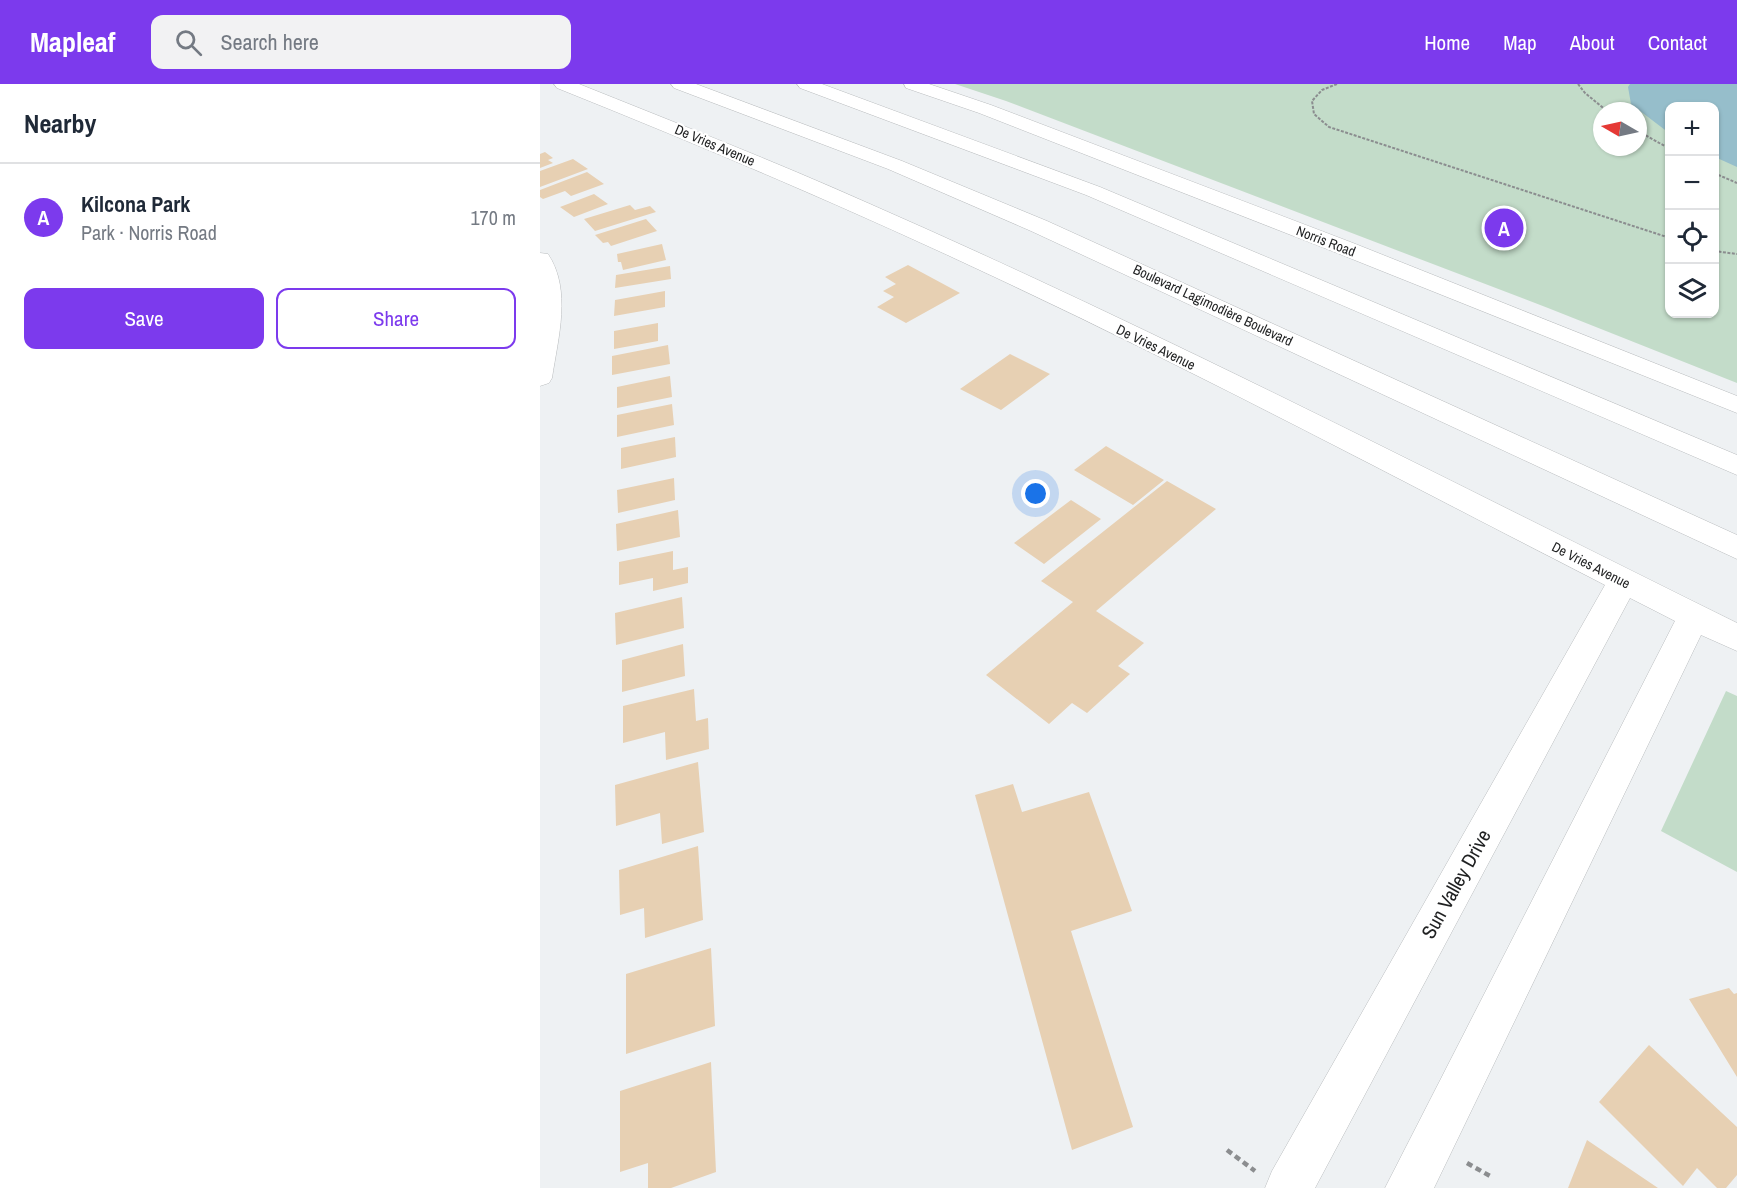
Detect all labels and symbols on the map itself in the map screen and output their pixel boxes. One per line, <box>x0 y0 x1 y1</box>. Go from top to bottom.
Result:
north arrow <box>1593 102 1647 156</box>
street label: De Vries Avenue <box>672 120 758 170</box>
pin: A <box>1484 206 1524 250</box>
street label: Norris Road <box>1294 222 1358 260</box>
street label: Boulevard Lagimodière Boulevard <box>1130 260 1296 350</box>
street label: De Vries Avenue <box>1114 320 1198 374</box>
your location <box>1021 479 1050 508</box>
street label: De Vries Avenue <box>1549 538 1633 592</box>
street label: Sun Valley Drive <box>1414 824 1497 943</box>

